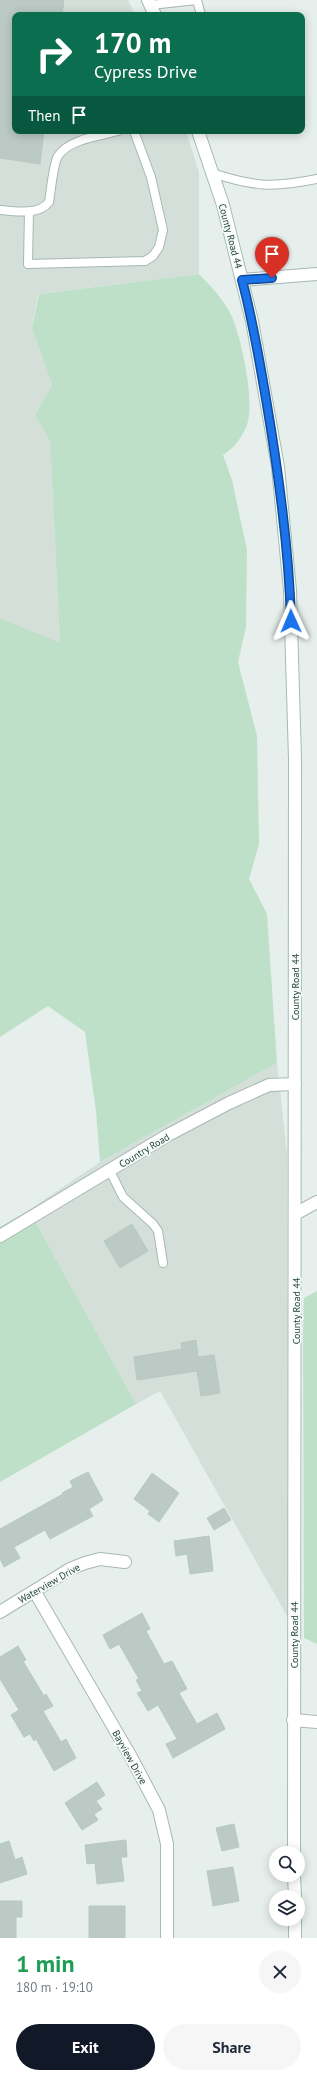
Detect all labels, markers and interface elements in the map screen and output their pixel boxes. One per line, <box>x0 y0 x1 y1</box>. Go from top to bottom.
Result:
text: 170 m <box>94 24 171 61</box>
icon: right <box>28 28 80 80</box>
text: Cypress Drive <box>94 60 197 83</box>
icon: arrive <box>68 104 90 126</box>
text: Then <box>28 106 60 125</box>
street label: County Road 44 <box>216 202 246 271</box>
pin <box>255 237 289 278</box>
icon: arrive <box>261 243 283 265</box>
position arrow <box>270 600 312 642</box>
street label: County Road 44 <box>289 953 302 1020</box>
street label: Country Road <box>117 1130 172 1171</box>
street label: County Road 44 <box>290 1277 303 1344</box>
street label: Waterview Drive <box>16 1560 82 1606</box>
street label: County Road 44 <box>288 1601 301 1668</box>
street label: Bayview Drive <box>109 1728 150 1787</box>
map controls <box>269 1846 305 1926</box>
button: search <box>269 1846 305 1882</box>
button: layers <box>269 1890 305 1926</box>
text: 1 min <box>16 1948 75 1979</box>
button: close <box>259 1951 301 1993</box>
text: 180 m · 19:10 <box>16 1979 93 1996</box>
button: Exit <box>16 2024 155 2070</box>
button: Share <box>163 2024 301 2070</box>

